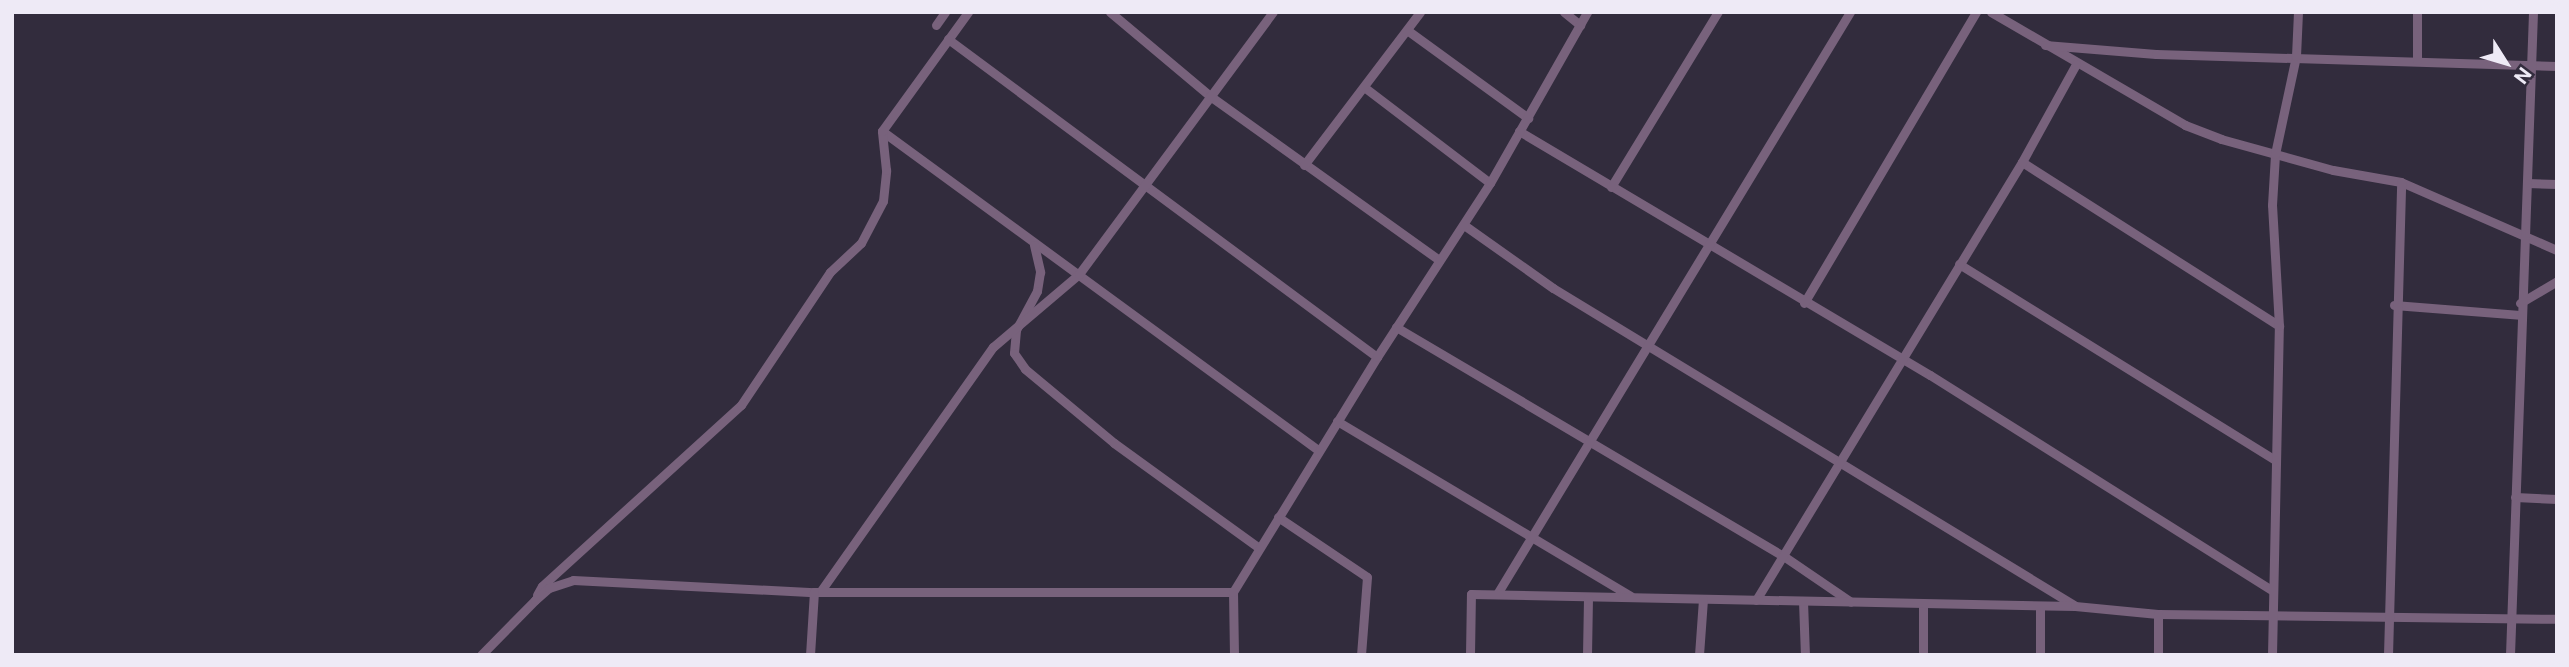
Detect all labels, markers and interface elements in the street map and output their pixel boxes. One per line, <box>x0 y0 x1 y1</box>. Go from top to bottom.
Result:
north arrow <box>2471 28 2541 98</box>
text: N <box>2510 63 2536 88</box>

